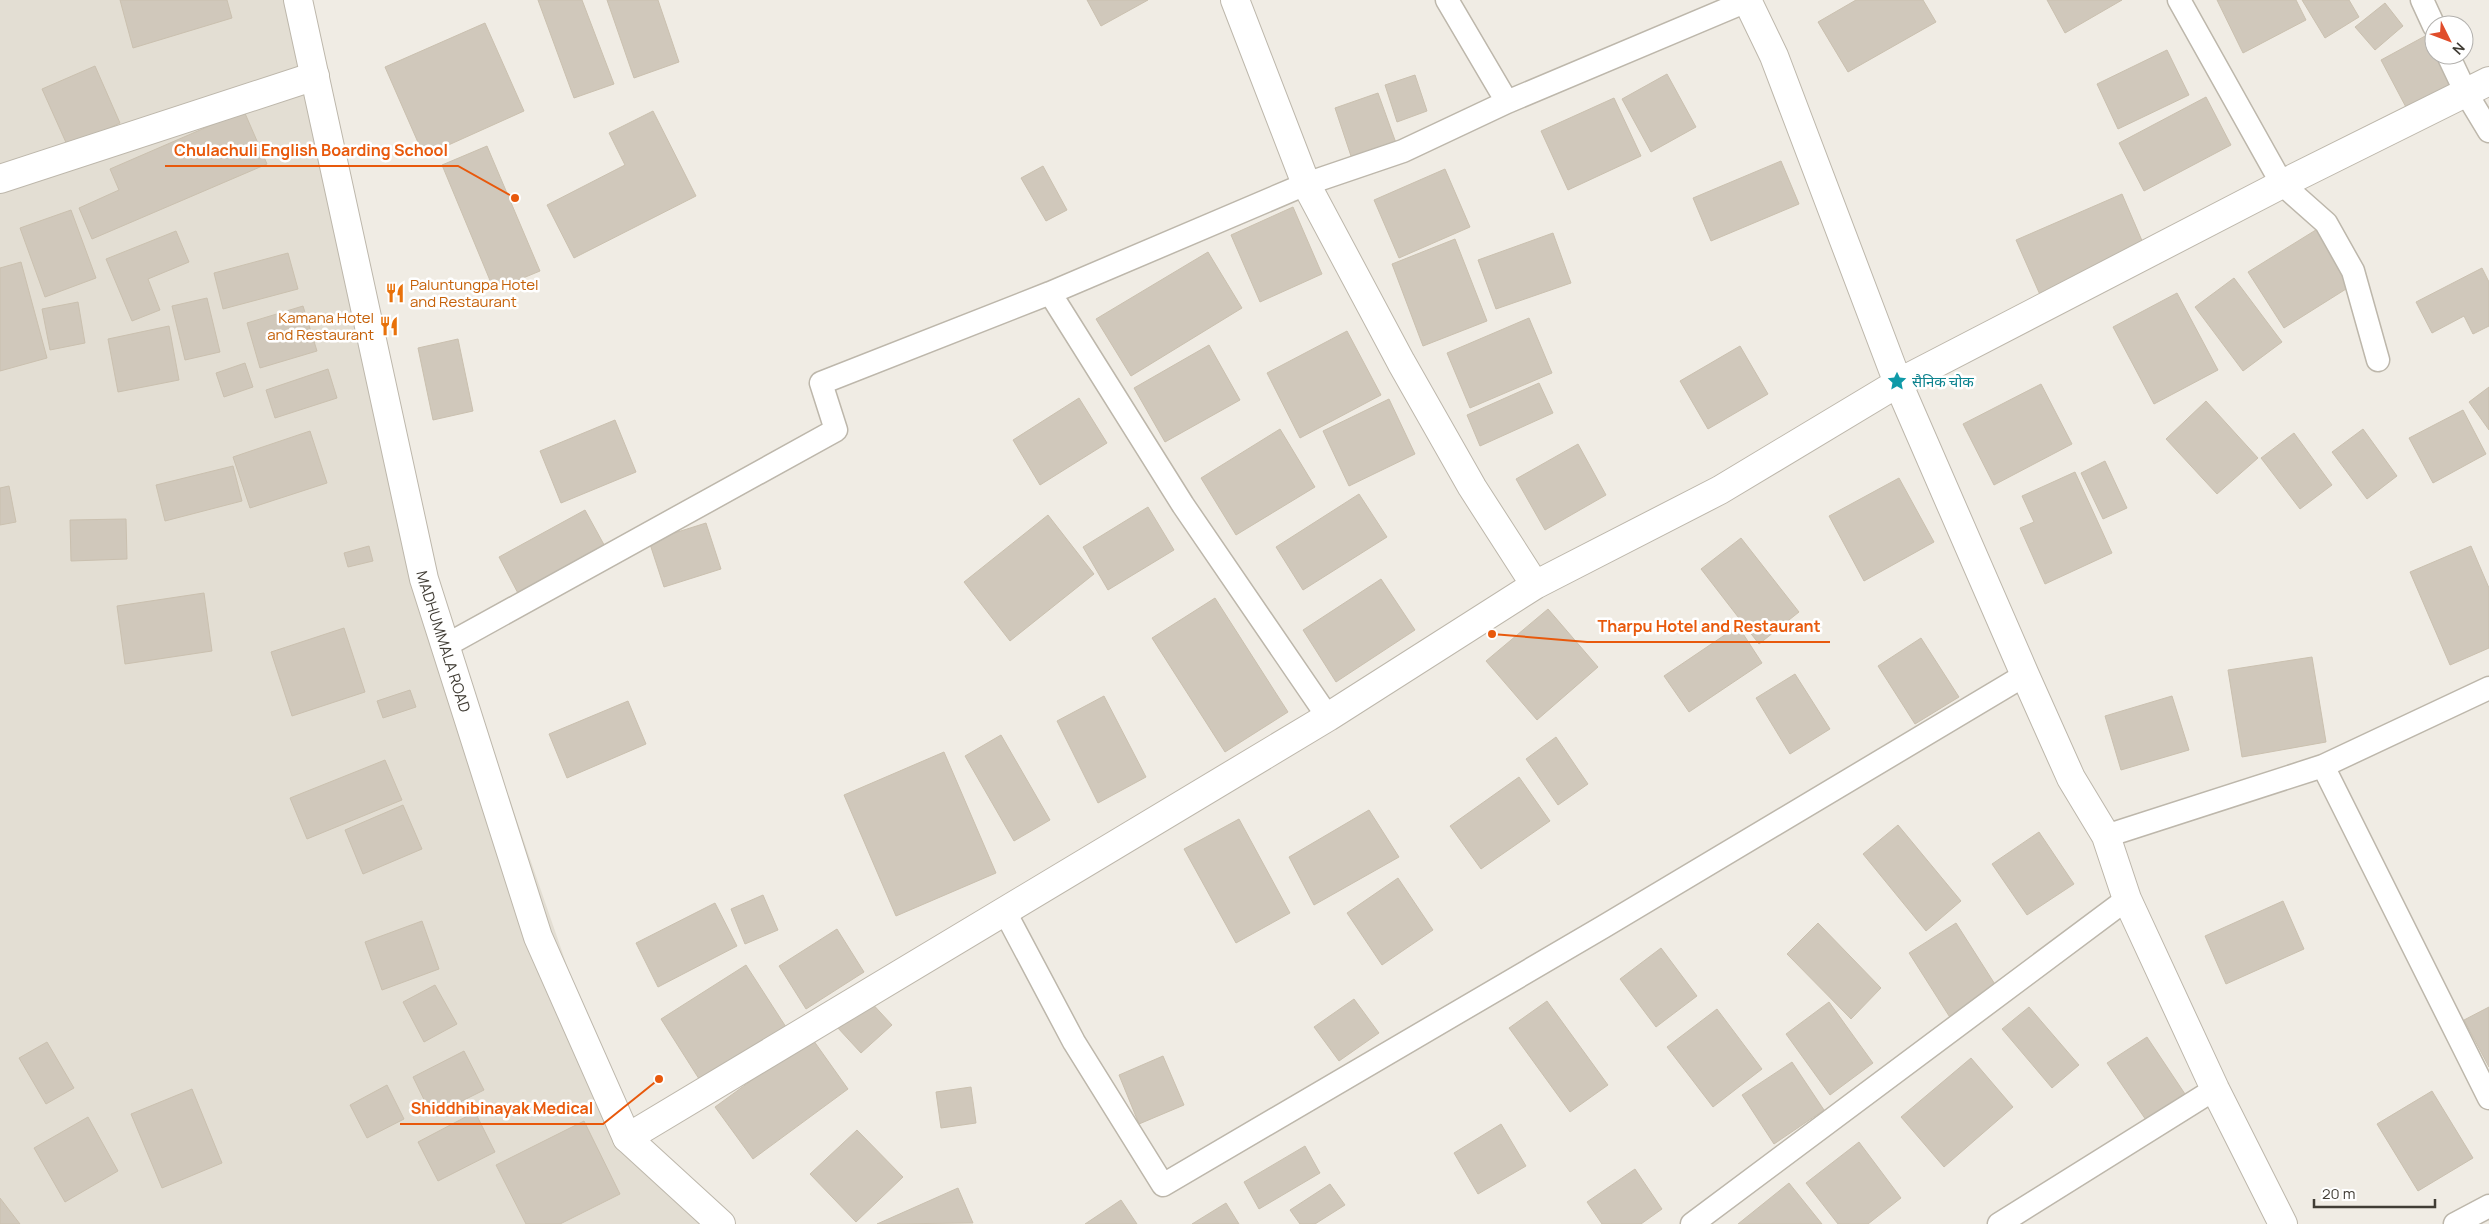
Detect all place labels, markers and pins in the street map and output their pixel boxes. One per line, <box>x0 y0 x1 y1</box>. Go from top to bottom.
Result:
callout: Chulachuli English Boarding School <box>165 135 458 166</box>
place label: Paluntungpa Hotel and Restaurant <box>410 274 538 312</box>
restaurant icon: Paluntungpa Hotel and Restaurant <box>384 282 406 304</box>
place label: Kamana Hotel and Restaurant <box>267 307 374 345</box>
restaurant icon: Kamana Hotel and Restaurant <box>378 315 400 337</box>
place icon: सैनिक चोक <box>1886 370 1908 392</box>
place label: सैनिक चोक <box>1912 371 1974 392</box>
callout: Tharpu Hotel and Restaurant <box>1587 611 1830 642</box>
callout: Shiddhibinayak Medical <box>400 1093 603 1124</box>

